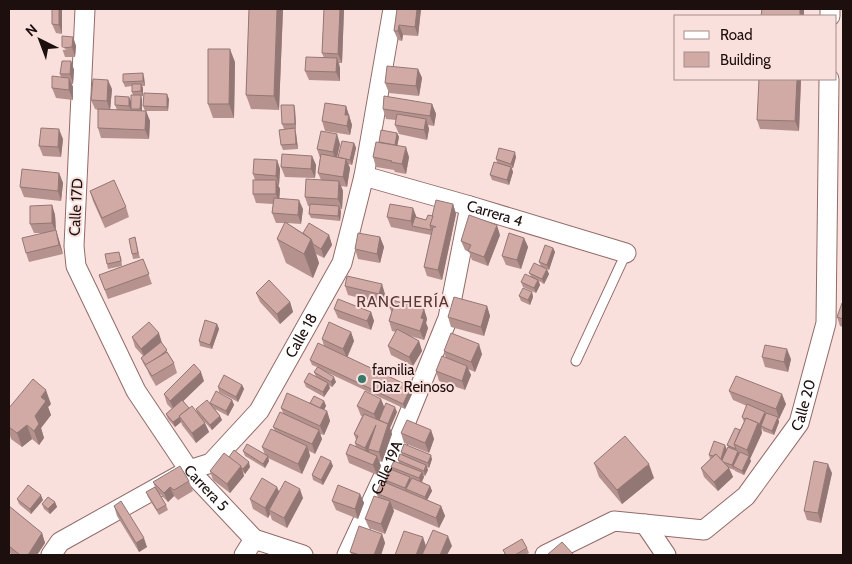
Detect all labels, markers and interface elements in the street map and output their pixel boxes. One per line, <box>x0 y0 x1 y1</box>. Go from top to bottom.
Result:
north arrow <box>15 15 65 65</box>
legend <box>674 15 837 80</box>
text: N <box>22 20 41 40</box>
text: Road <box>720 26 753 44</box>
text: Building <box>720 51 771 69</box>
street label: Calle 17D <box>65 178 87 236</box>
street label: Carrera 4 <box>465 197 525 230</box>
district label: RANCHERÍA <box>356 292 450 311</box>
street label: Calle 18 <box>282 310 321 361</box>
place label: familia Diaz Reinoso <box>372 361 454 396</box>
marker: familia Diaz Reinoso <box>356 373 368 385</box>
street label: Calle 20 <box>787 377 819 435</box>
street label: Calle 19A <box>367 437 406 497</box>
street label: Carrera 5 <box>180 461 232 515</box>

